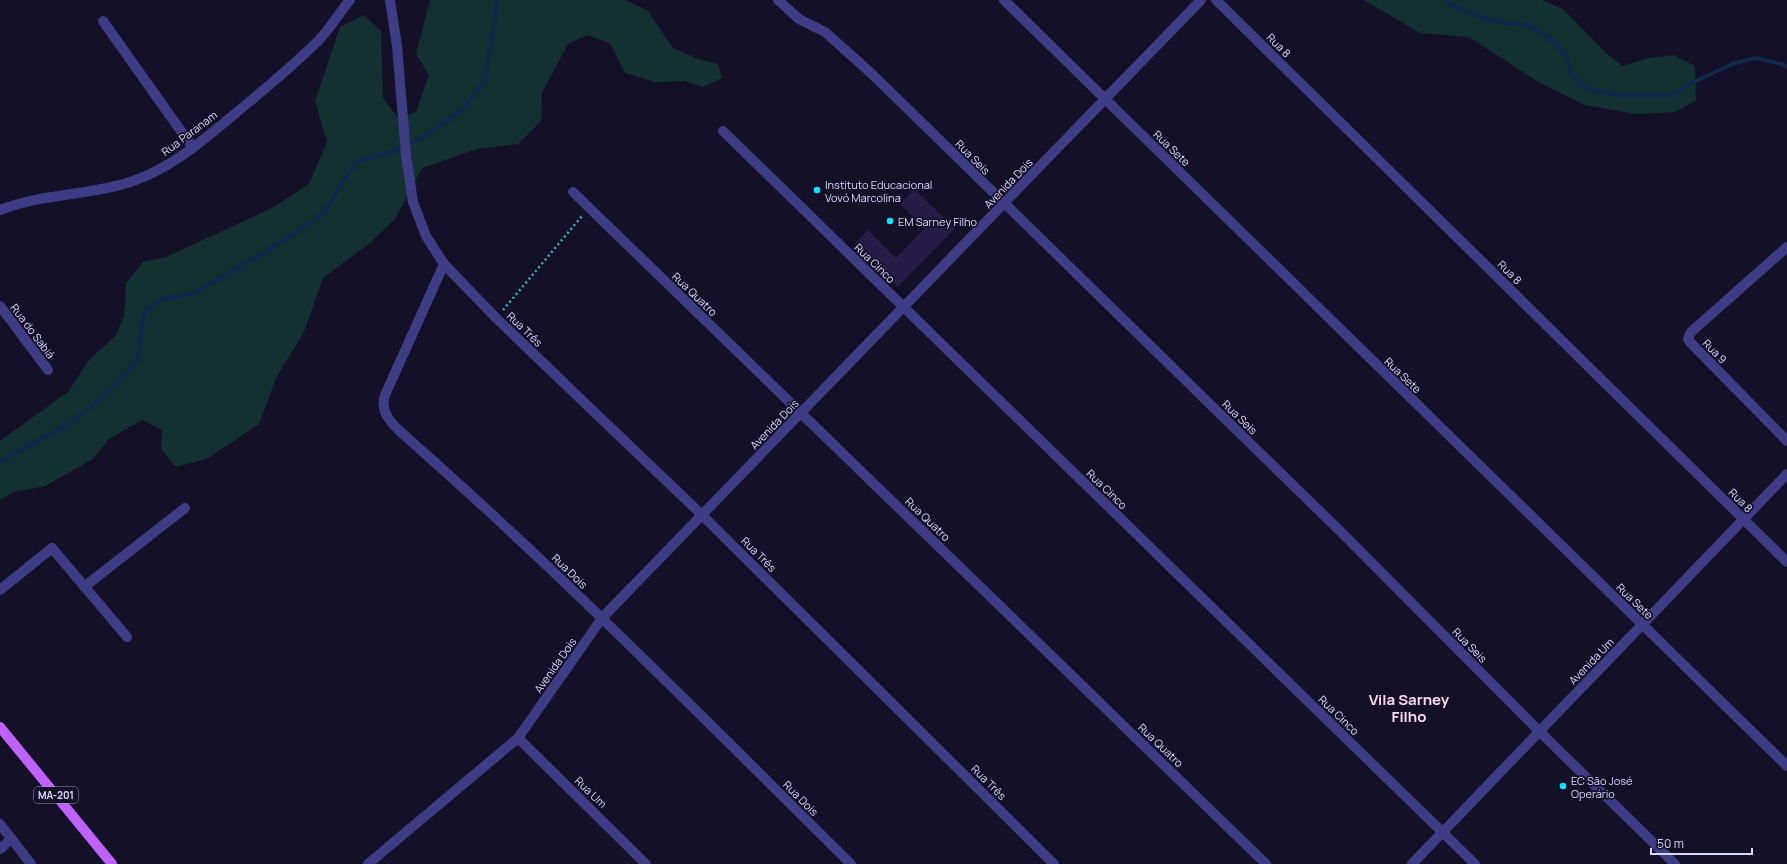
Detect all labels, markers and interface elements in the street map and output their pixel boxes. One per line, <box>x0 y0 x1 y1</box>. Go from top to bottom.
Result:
street label: Rua 8 <box>1264 30 1294 60</box>
street label: Rua Paranam <box>158 107 220 159</box>
street label: Rua Sete <box>1150 127 1194 170</box>
street label: Rua Seis <box>952 136 994 178</box>
street label: Avenida Dois <box>980 154 1036 211</box>
place label: Instituto Educacional Vovó Marcolina <box>825 177 932 205</box>
marker: Instituto Educacional Vovó Marcolina <box>812 185 822 195</box>
place label: EM Sarney Filho <box>898 214 978 229</box>
marker: EM Sarney Filho <box>885 216 895 226</box>
street label: Rua Cinco <box>851 240 899 286</box>
street label: Rua 8 <box>1495 257 1525 287</box>
street label: Rua Quatro <box>669 269 721 320</box>
street label: Rua do Sabiá <box>7 300 59 362</box>
street label: Rua Três <box>504 308 546 350</box>
street label: Rua 9 <box>1700 336 1731 367</box>
street label: Rua Sete <box>1381 354 1425 397</box>
street label: Avenida Dois <box>746 395 802 452</box>
street label: Rua Seis <box>1219 397 1261 438</box>
street label: Rua Cinco <box>1083 466 1131 512</box>
street label: Rua 8 <box>1726 485 1756 515</box>
street label: Rua Quatro <box>902 494 954 545</box>
street label: Rua Três <box>738 533 780 575</box>
street label: Rua Dois <box>549 550 591 592</box>
street label: Rua Sete <box>1613 580 1657 623</box>
street label: Rua Seis <box>1449 624 1491 666</box>
street label: Avenida Dois <box>530 634 580 696</box>
street label: Avenida Um <box>1565 635 1617 687</box>
district label: Vila Sarney Filho <box>1369 689 1450 727</box>
street label: Rua Cinco <box>1315 692 1363 738</box>
street label: Rua Quatro <box>1135 720 1187 771</box>
street label: Rua Três <box>968 761 1010 803</box>
street label: Rua Um <box>572 773 610 811</box>
place label: EC São José Operário <box>1571 773 1633 801</box>
street label: Rua Dois <box>780 777 822 819</box>
marker: EC São José Operário <box>1558 781 1568 791</box>
road number: MA-201 <box>34 787 78 803</box>
scale bar <box>1651 830 1752 856</box>
text: 50 m <box>1657 835 1684 852</box>

